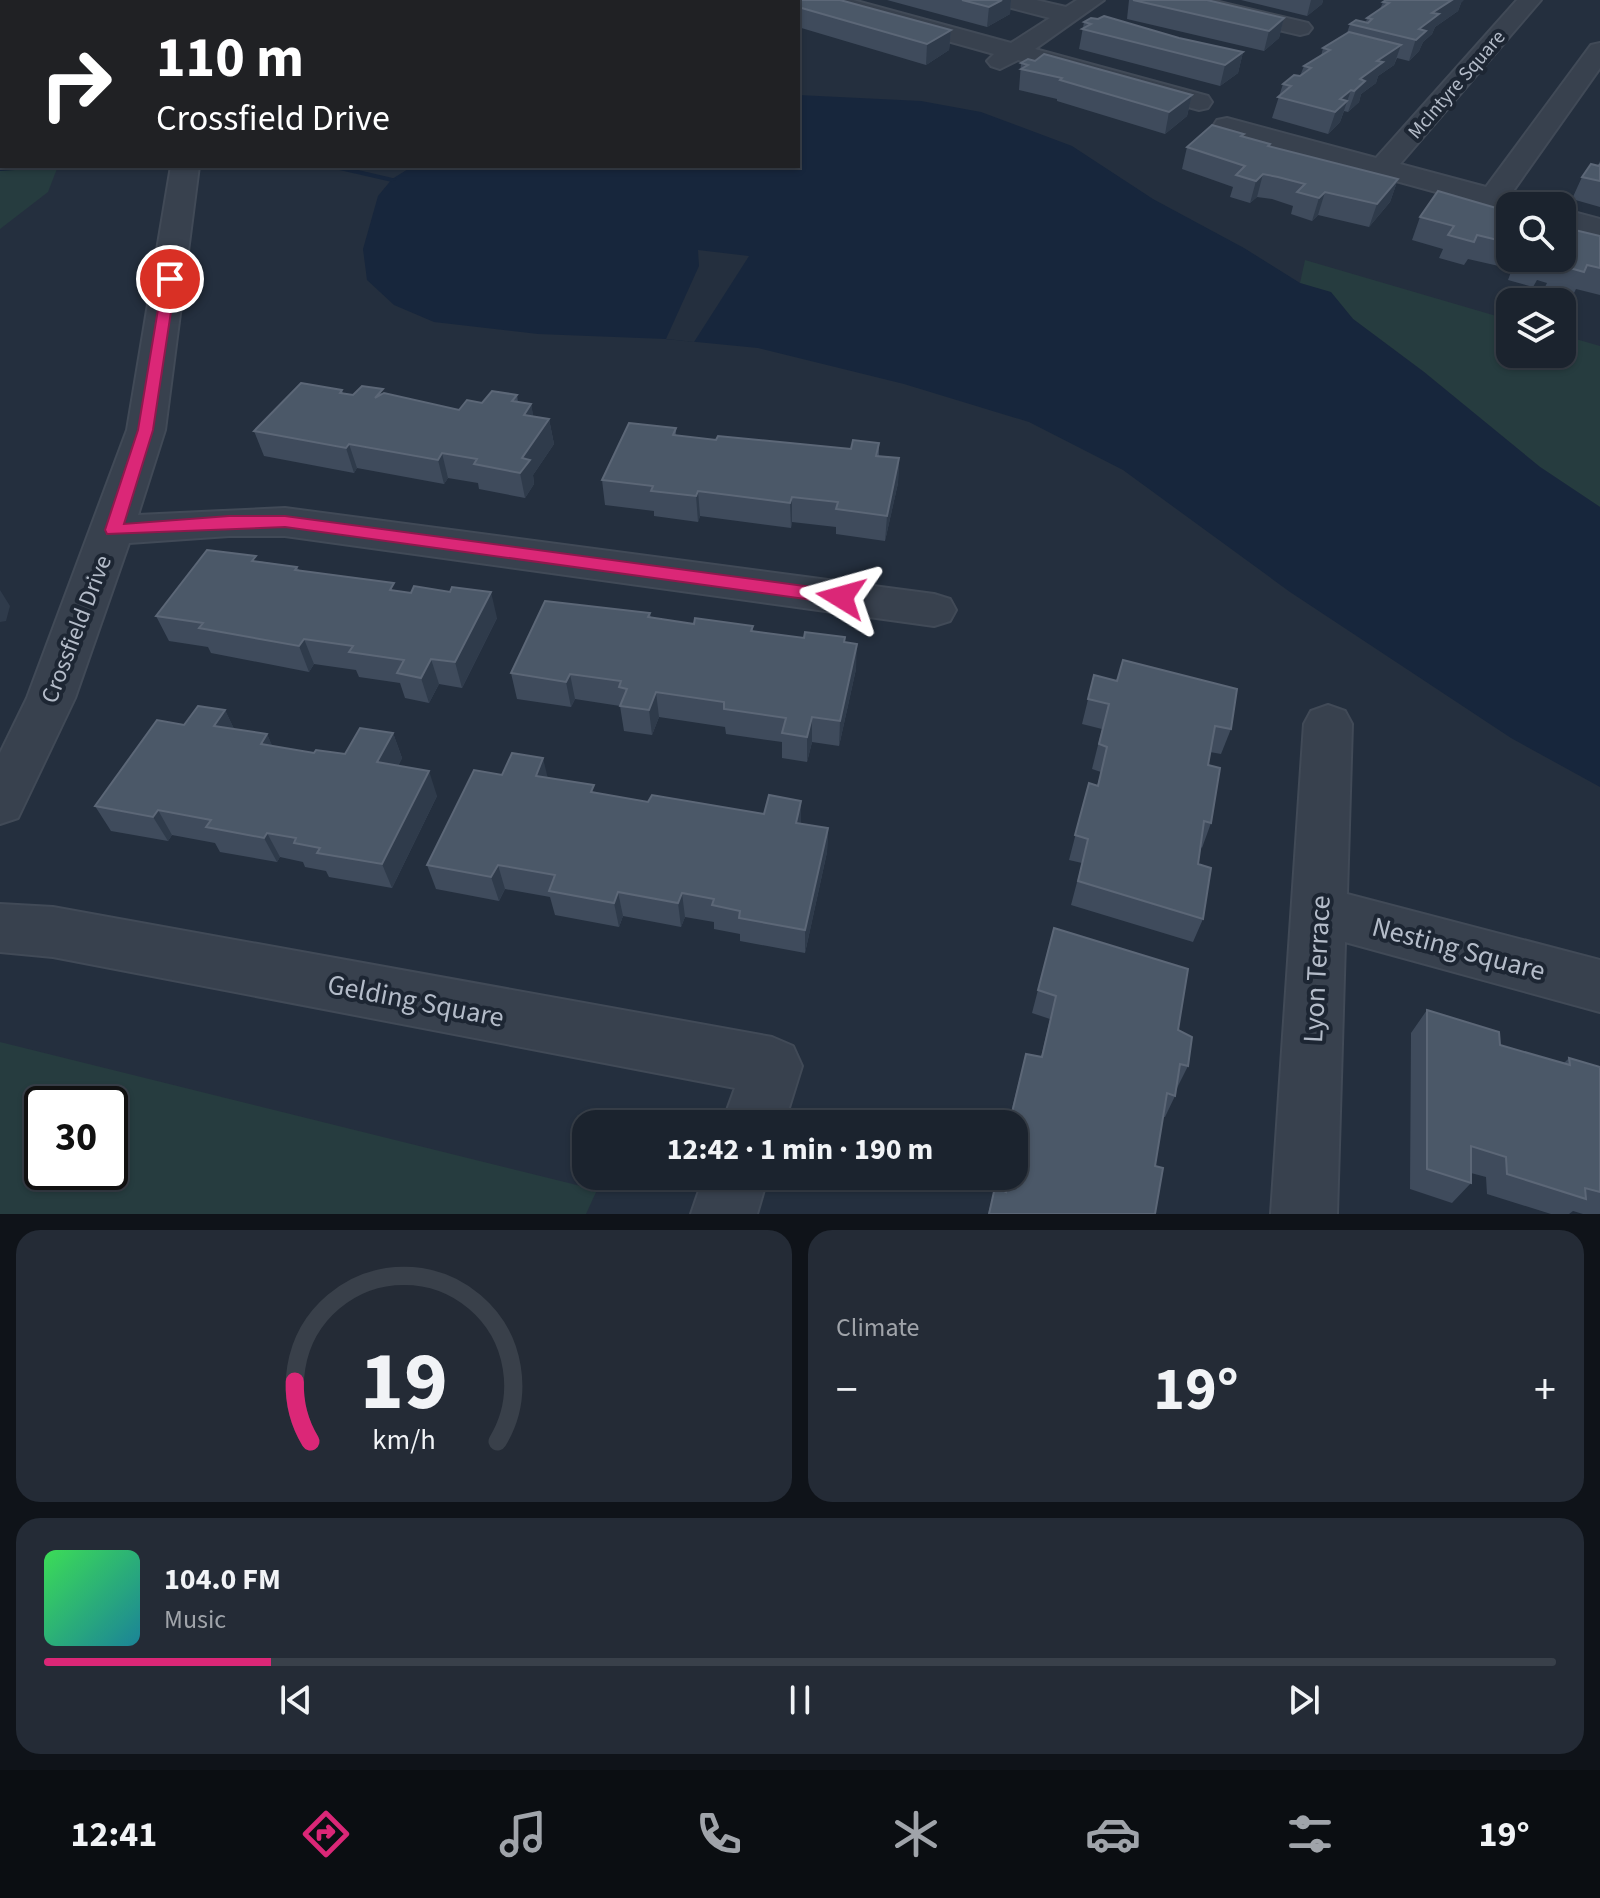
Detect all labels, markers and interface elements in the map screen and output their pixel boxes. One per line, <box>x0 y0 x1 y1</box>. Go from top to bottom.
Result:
text: 110 m <box>156 19 304 98</box>
street label: McIntyre Square <box>1402 24 1512 145</box>
icon: right <box>24 32 128 136</box>
text: Crossfield Drive <box>156 93 390 144</box>
map controls <box>1496 192 1576 368</box>
button: search <box>1496 192 1576 272</box>
pin <box>136 245 204 313</box>
icon: arrive <box>148 257 192 301</box>
button: layers <box>1496 288 1576 368</box>
street label: Crossfield Drive <box>32 550 121 708</box>
position arrow <box>799 555 883 639</box>
street label: Lyon Terrace <box>1293 894 1341 1044</box>
street label: Nesting Square <box>1368 907 1550 991</box>
street label: Gelding Square <box>324 964 507 1038</box>
speed limit sign: 30 <box>24 1086 128 1190</box>
text: 12:42 · 1 min · 190 m <box>667 1128 933 1171</box>
text: Climate <box>836 1309 920 1346</box>
text: 19 <box>360 1323 448 1441</box>
text: 19° <box>1153 1348 1239 1433</box>
text: − <box>836 1359 858 1422</box>
text: + <box>1534 1359 1556 1422</box>
text: km/h <box>372 1420 436 1460</box>
text: 104.0 FM <box>164 1558 281 1601</box>
text: Music <box>164 1601 226 1638</box>
icon: previous <box>274 1678 318 1722</box>
icon: pause <box>778 1678 822 1722</box>
icon: next <box>1282 1678 1326 1722</box>
icon: directions <box>298 1806 354 1862</box>
icon: music <box>495 1806 551 1862</box>
icon: phone <box>691 1806 747 1862</box>
icon: climate <box>888 1806 944 1862</box>
icon: car <box>1085 1806 1141 1862</box>
icon: filters <box>1282 1806 1338 1862</box>
text: 12:41 <box>70 1809 157 1860</box>
text: 19° <box>1478 1809 1530 1860</box>

